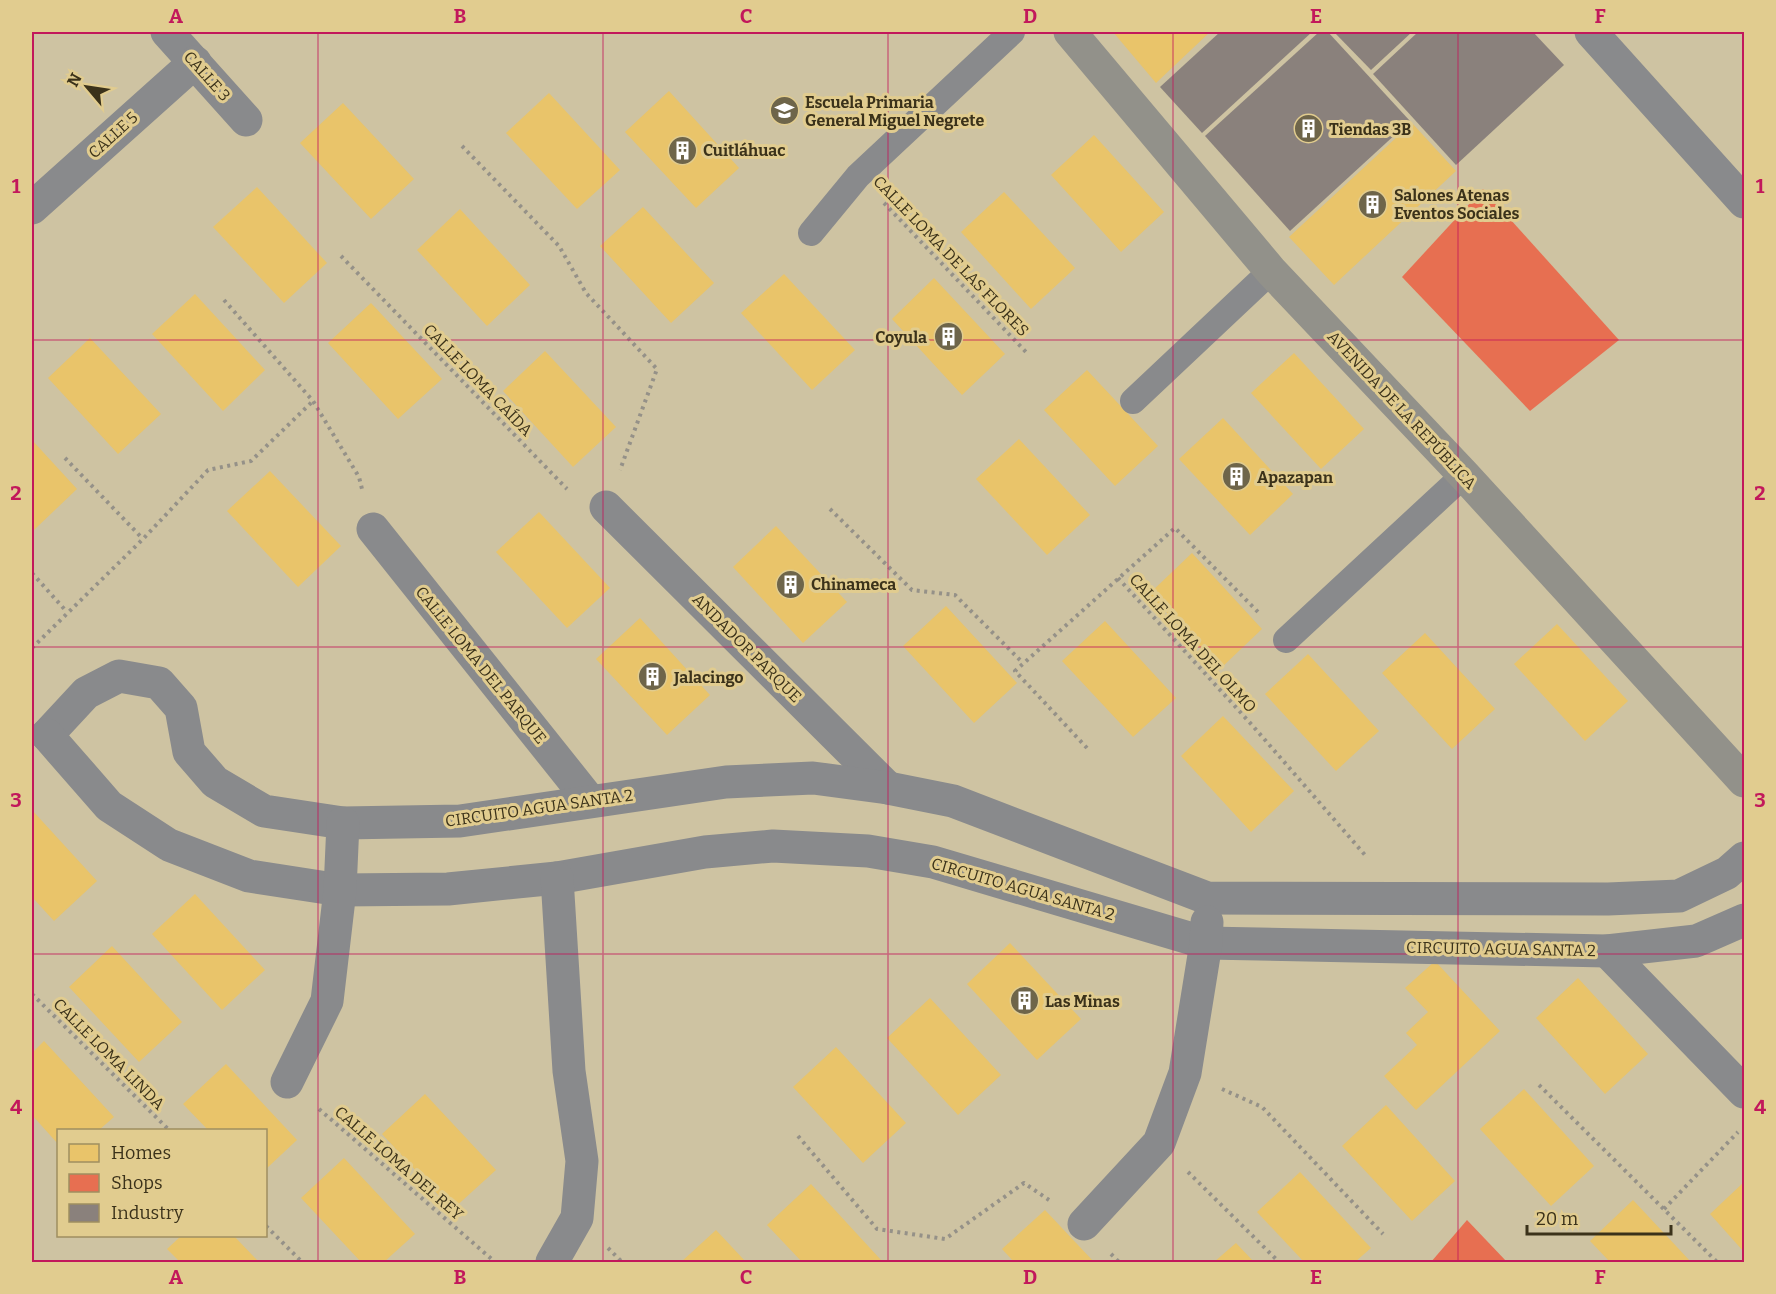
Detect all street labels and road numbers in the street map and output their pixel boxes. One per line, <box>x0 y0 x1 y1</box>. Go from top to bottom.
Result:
street label: CALLE 3 <box>180 47 234 105</box>
street label: CALLE 5 <box>84 108 142 162</box>
street label: CALLE LOMA DE LAS FLORES <box>869 172 1033 340</box>
street label: CALLE LOMA CAÍDA <box>420 319 538 441</box>
street label: AVENIDA DE LA REPÚBLICA <box>1324 326 1481 493</box>
street label: CALLE LOMA DEL OLMO <box>1126 570 1260 716</box>
street label: CALLE LOMA DEL PARQUE <box>412 582 550 748</box>
street label: ANDADOR PARQUE <box>689 590 805 706</box>
street label: CIRCUITO AGUA SANTA 2 <box>444 785 634 831</box>
street label: CIRCUITO AGUA SANTA 2 <box>929 854 1117 924</box>
street label: CIRCUITO AGUA SANTA 2 <box>1406 938 1596 960</box>
street label: CALLE LOMA LINDA <box>49 994 169 1114</box>
street label: CALLE LOMA DEL REY <box>331 1102 468 1224</box>

